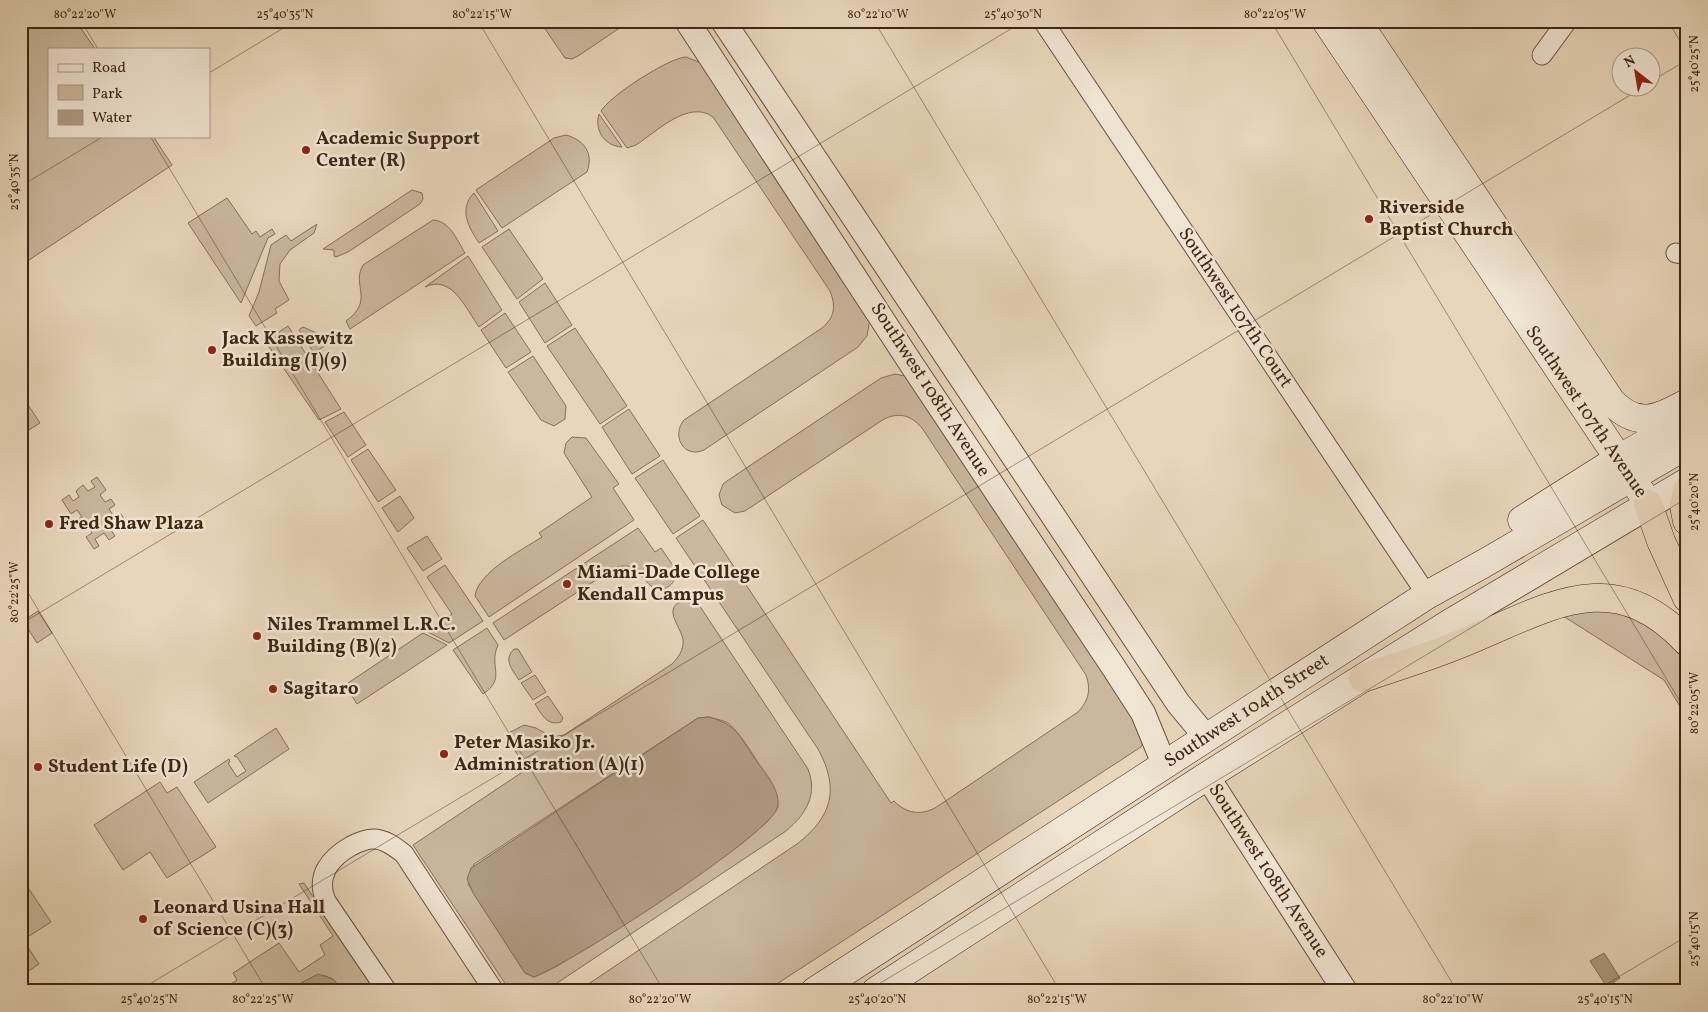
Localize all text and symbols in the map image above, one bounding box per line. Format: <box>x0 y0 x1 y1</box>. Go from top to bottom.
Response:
text: 80°22'20"W <box>54 7 116 23</box>
text: 25°40'35"N <box>257 7 314 23</box>
text: 80°22'15"W <box>452 7 512 23</box>
text: 80°22'10"W <box>848 7 908 23</box>
text: 25°40'30"N <box>984 7 1042 23</box>
text: 80°22'05"W <box>1244 7 1306 23</box>
text: 25°40'25"N <box>1687 35 1703 93</box>
legend <box>48 48 210 138</box>
north arrow <box>1610 48 1660 98</box>
text: N <box>1621 51 1639 73</box>
text: Road <box>92 58 126 79</box>
text: Park <box>92 84 123 105</box>
text: Water <box>92 108 132 129</box>
place label: Academic Support Center (R) <box>316 126 480 174</box>
marker: Academic Support Center (R) <box>300 144 312 156</box>
text: 25°40'35"N <box>7 153 23 210</box>
place label: Riverside Baptist Church <box>1379 195 1513 243</box>
marker: Riverside Baptist Church <box>1363 213 1375 225</box>
street label: Southwest 107th Court <box>1172 223 1299 394</box>
street label: Southwest 108th Avenue <box>864 298 996 482</box>
street label: Southwest 107th Avenue <box>1519 321 1653 503</box>
place label: Jack Kassewitz Building (I)(9) <box>221 326 353 374</box>
marker: Jack Kassewitz Building (I)(9) <box>206 344 218 356</box>
text: 25°40'20"N <box>1687 473 1703 531</box>
place label: Fred Shaw Plaza <box>59 511 204 537</box>
marker: Fred Shaw Plaza <box>43 518 55 530</box>
place label: Miami-Dade College Kendall Campus <box>577 560 760 608</box>
text: 80°22'25"W <box>7 561 23 623</box>
marker: Miami-Dade College Kendall Campus <box>561 578 573 590</box>
place label: Niles Trammel L.R.C. Building (B)(2) <box>267 612 456 660</box>
marker: Niles Trammel L.R.C. Building (B)(2) <box>251 630 263 642</box>
street label: Southwest 104th Street <box>1159 648 1335 774</box>
text: 80°22'05"W <box>1687 672 1703 734</box>
place label: Sagitaro <box>283 676 359 702</box>
marker: Sagitaro <box>267 683 279 695</box>
place label: Peter Masiko Jr. Administration (A)(1) <box>454 730 644 778</box>
marker: Peter Masiko Jr. Administration (A)(1) <box>438 748 450 760</box>
place label: Student Life (D) <box>48 754 188 780</box>
marker: Student Life (D) <box>32 761 44 773</box>
street label: Southwest 108th Avenue <box>1202 779 1334 963</box>
place label: Leonard Usina Hall of Science (C)(3) <box>153 895 325 943</box>
text: 25°40'15"N <box>1687 911 1703 967</box>
marker: Leonard Usina Hall of Science (C)(3) <box>137 913 149 925</box>
text: 25°40'25"N <box>120 992 178 1008</box>
text: 80°22'25"W <box>232 992 294 1008</box>
text: 80°22'20"W <box>629 992 691 1008</box>
text: 25°40'20"N <box>848 992 906 1008</box>
text: 80°22'15"W <box>1027 992 1087 1008</box>
text: 80°22'10"W <box>1423 992 1483 1008</box>
text: 25°40'15"N <box>1577 992 1633 1008</box>

